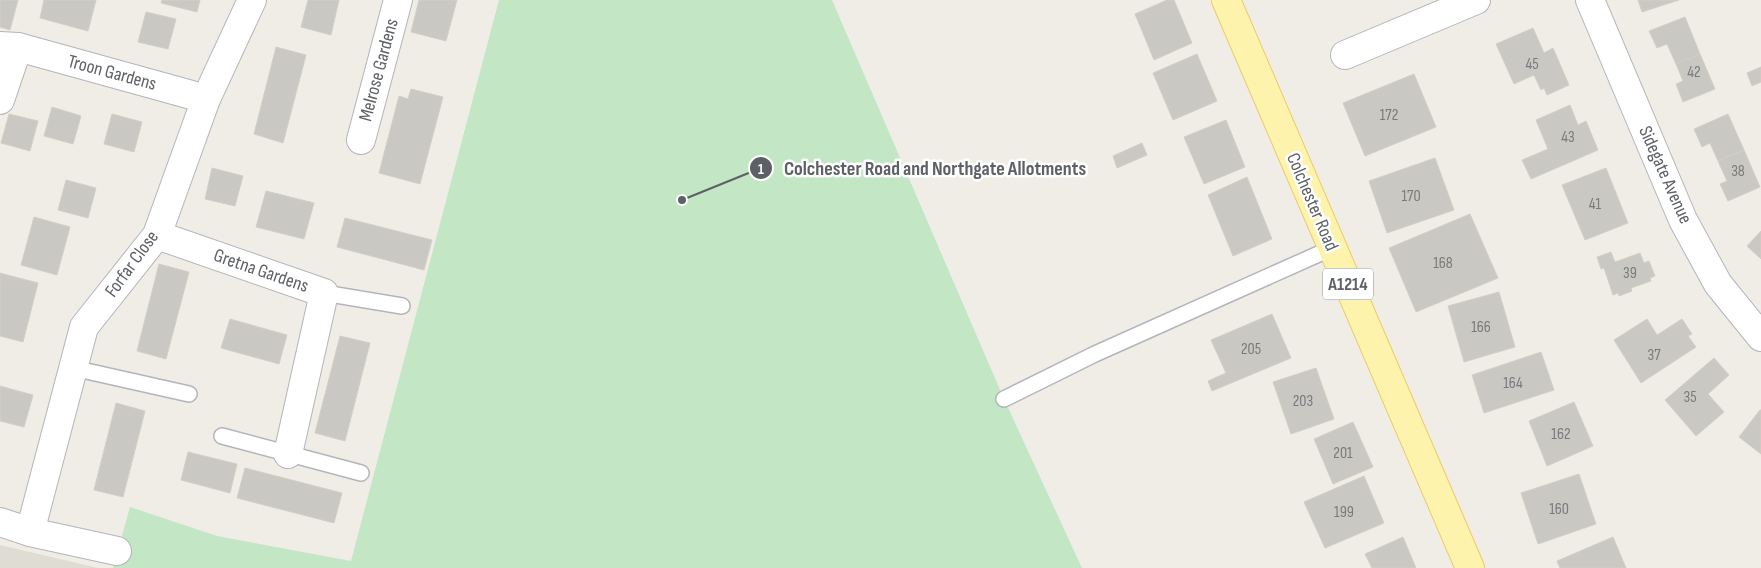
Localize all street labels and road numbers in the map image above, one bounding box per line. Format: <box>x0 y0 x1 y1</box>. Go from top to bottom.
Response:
street label: Melrose Gardens <box>354 16 404 124</box>
street label: Troon Gardens <box>65 50 159 96</box>
street label: Sidegate Avenue <box>1633 123 1697 227</box>
street label: Colchester Road <box>1281 150 1343 254</box>
street label: Forfar Close <box>100 226 164 302</box>
street label: Gretna Gardens <box>211 244 312 298</box>
road number: A1214 <box>1323 268 1373 300</box>

